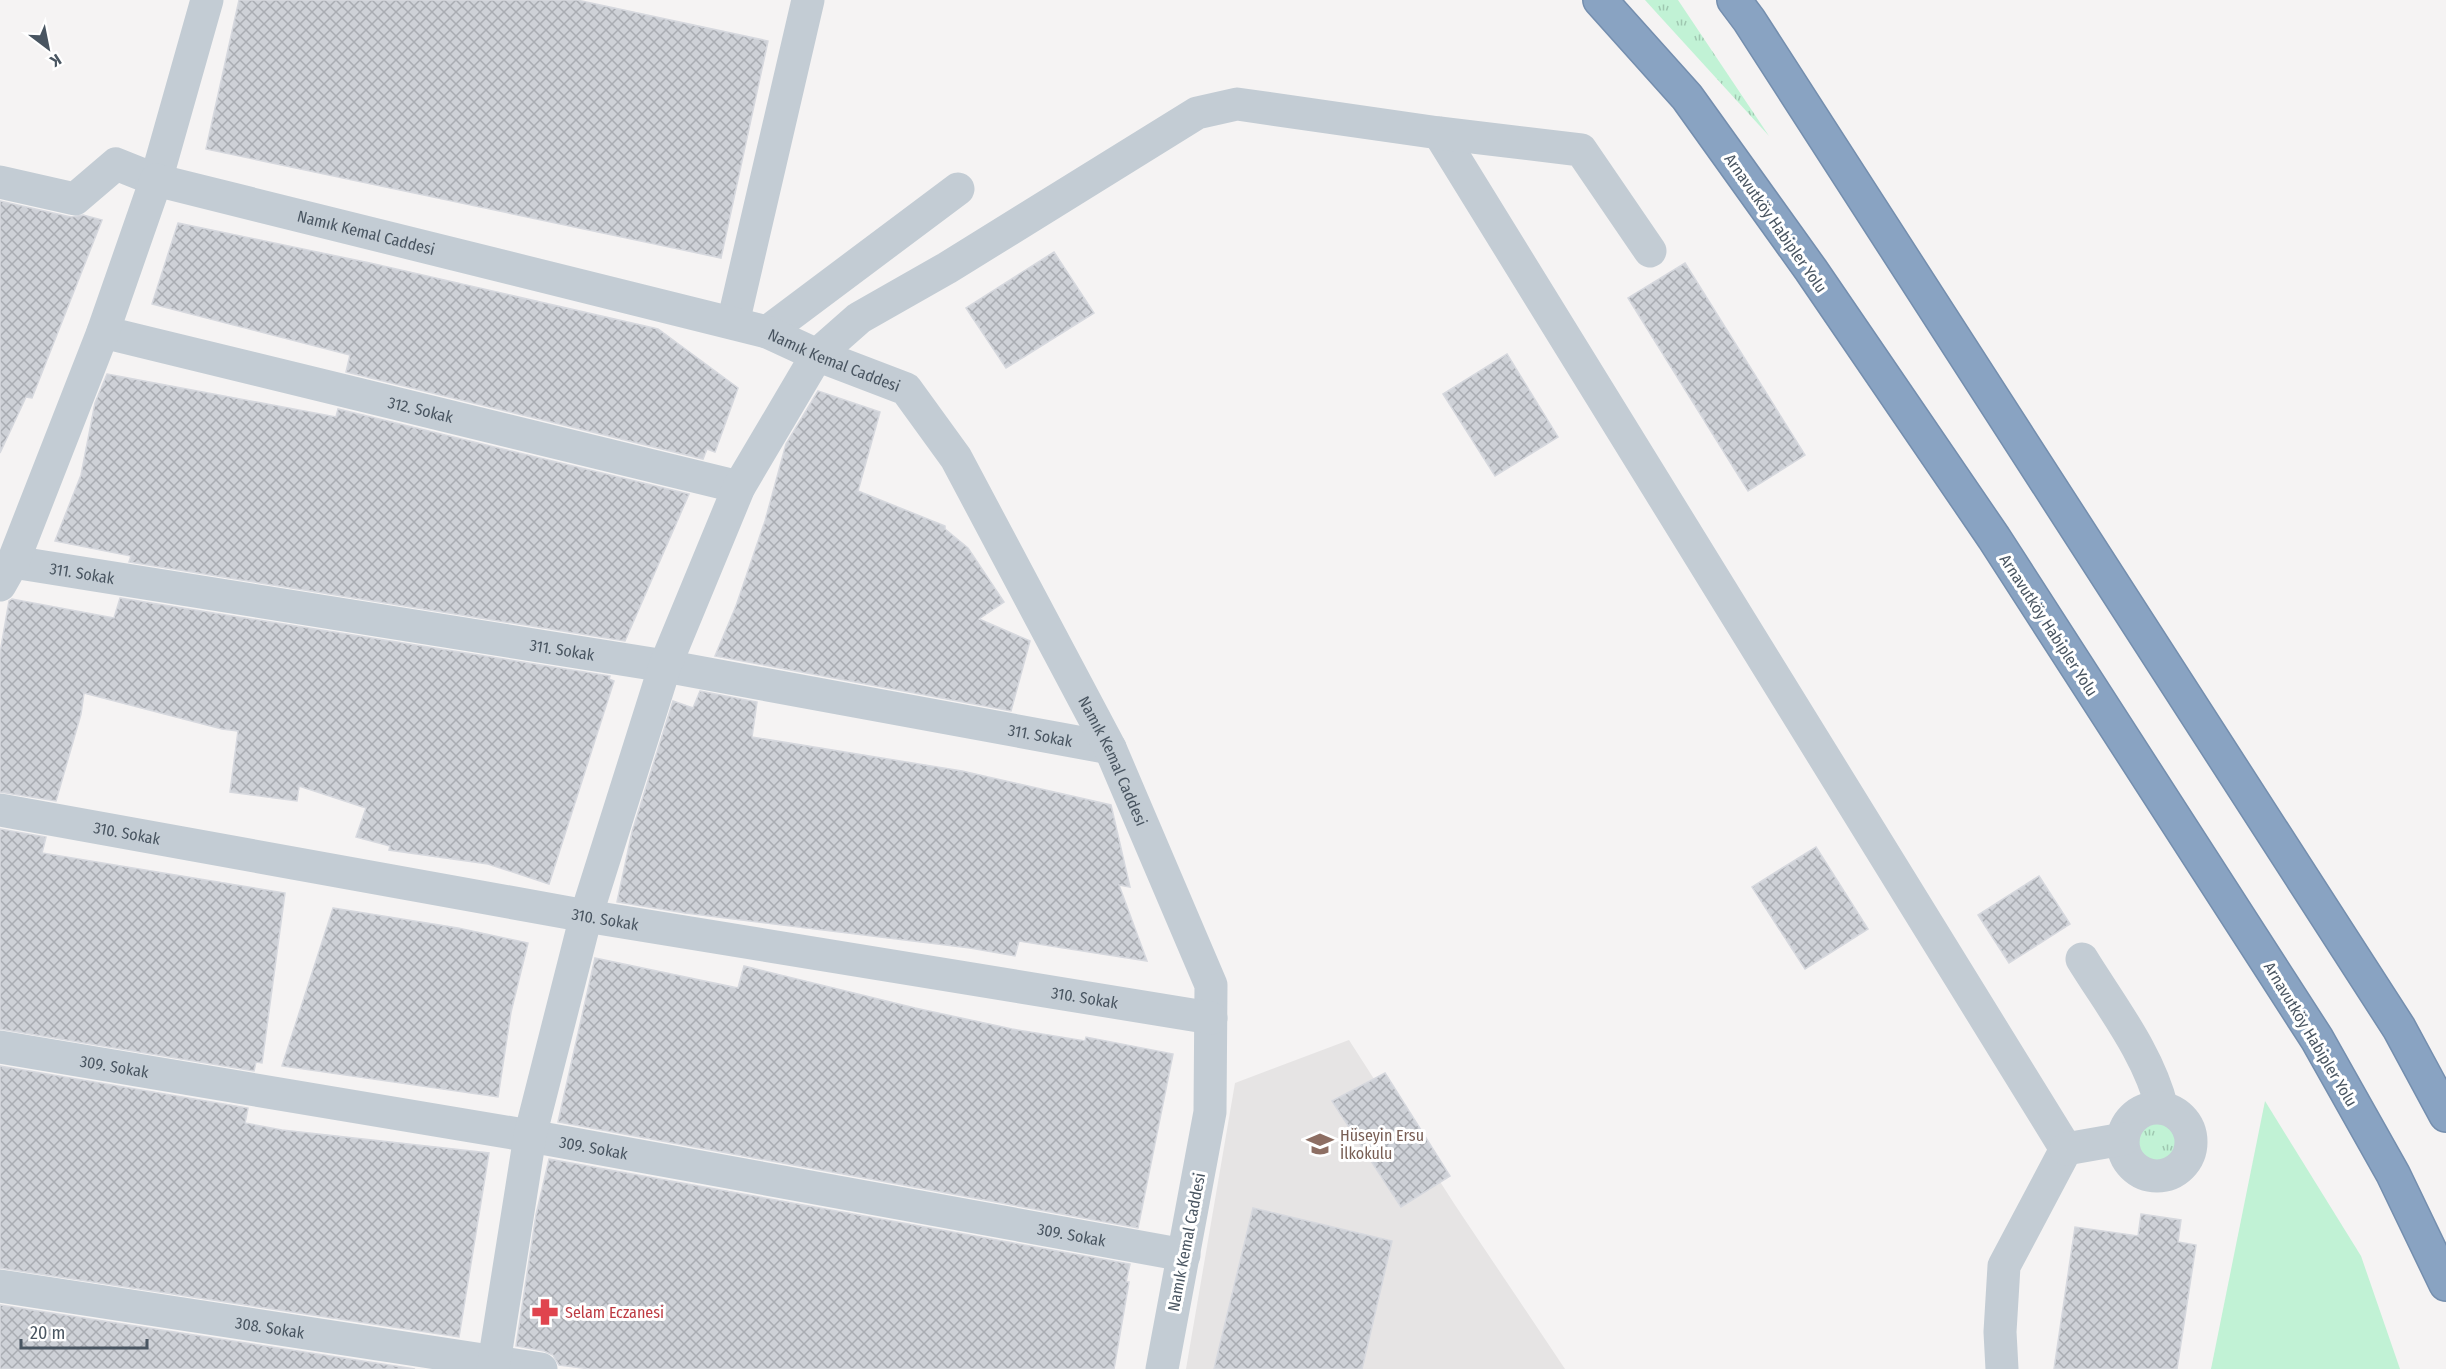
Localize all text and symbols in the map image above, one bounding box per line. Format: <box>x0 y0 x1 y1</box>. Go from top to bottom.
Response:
north arrow <box>18 18 78 78</box>
text: K <box>46 50 65 71</box>
street label: Arnavutköy Habipler Yolu <box>1720 150 1831 296</box>
street label: Namık Kemal Caddesi <box>295 207 437 259</box>
street label: Namık Kemal Caddesi <box>765 325 903 396</box>
street label: 312. Sokak <box>386 393 456 427</box>
street label: Arnavutköy Habipler Yolu <box>1996 551 2102 700</box>
street label: 311. Sokak <box>48 559 116 588</box>
street label: 311. Sokak <box>528 636 596 665</box>
street label: Namık Kemal Caddesi <box>1074 693 1151 829</box>
street label: 311. Sokak <box>1007 720 1075 751</box>
street label: 310. Sokak <box>92 818 162 849</box>
street label: 310. Sokak <box>570 905 641 935</box>
street label: Arnavutköy Habipler Yolu <box>2260 959 2361 1110</box>
street label: 310. Sokak <box>1050 983 1120 1013</box>
street label: 309. Sokak <box>79 1052 151 1082</box>
place label: Hüseyin Ersu İlkokulu <box>1340 1126 1424 1163</box>
school or university icon: Hüseyin Ersu İlkokulu <box>1305 1129 1335 1159</box>
street label: 309. Sokak <box>558 1133 630 1164</box>
street label: Namık Kemal Caddesi <box>1164 1171 1209 1313</box>
street label: 309. Sokak <box>1036 1220 1108 1251</box>
pharmacy icon: Selam Eczanesi <box>530 1297 560 1327</box>
place label: Selam Eczanesi <box>565 1303 664 1322</box>
scale bar <box>21 1312 147 1350</box>
street label: 308. Sokak <box>234 1313 306 1343</box>
text: 20 m <box>30 1322 65 1344</box>

